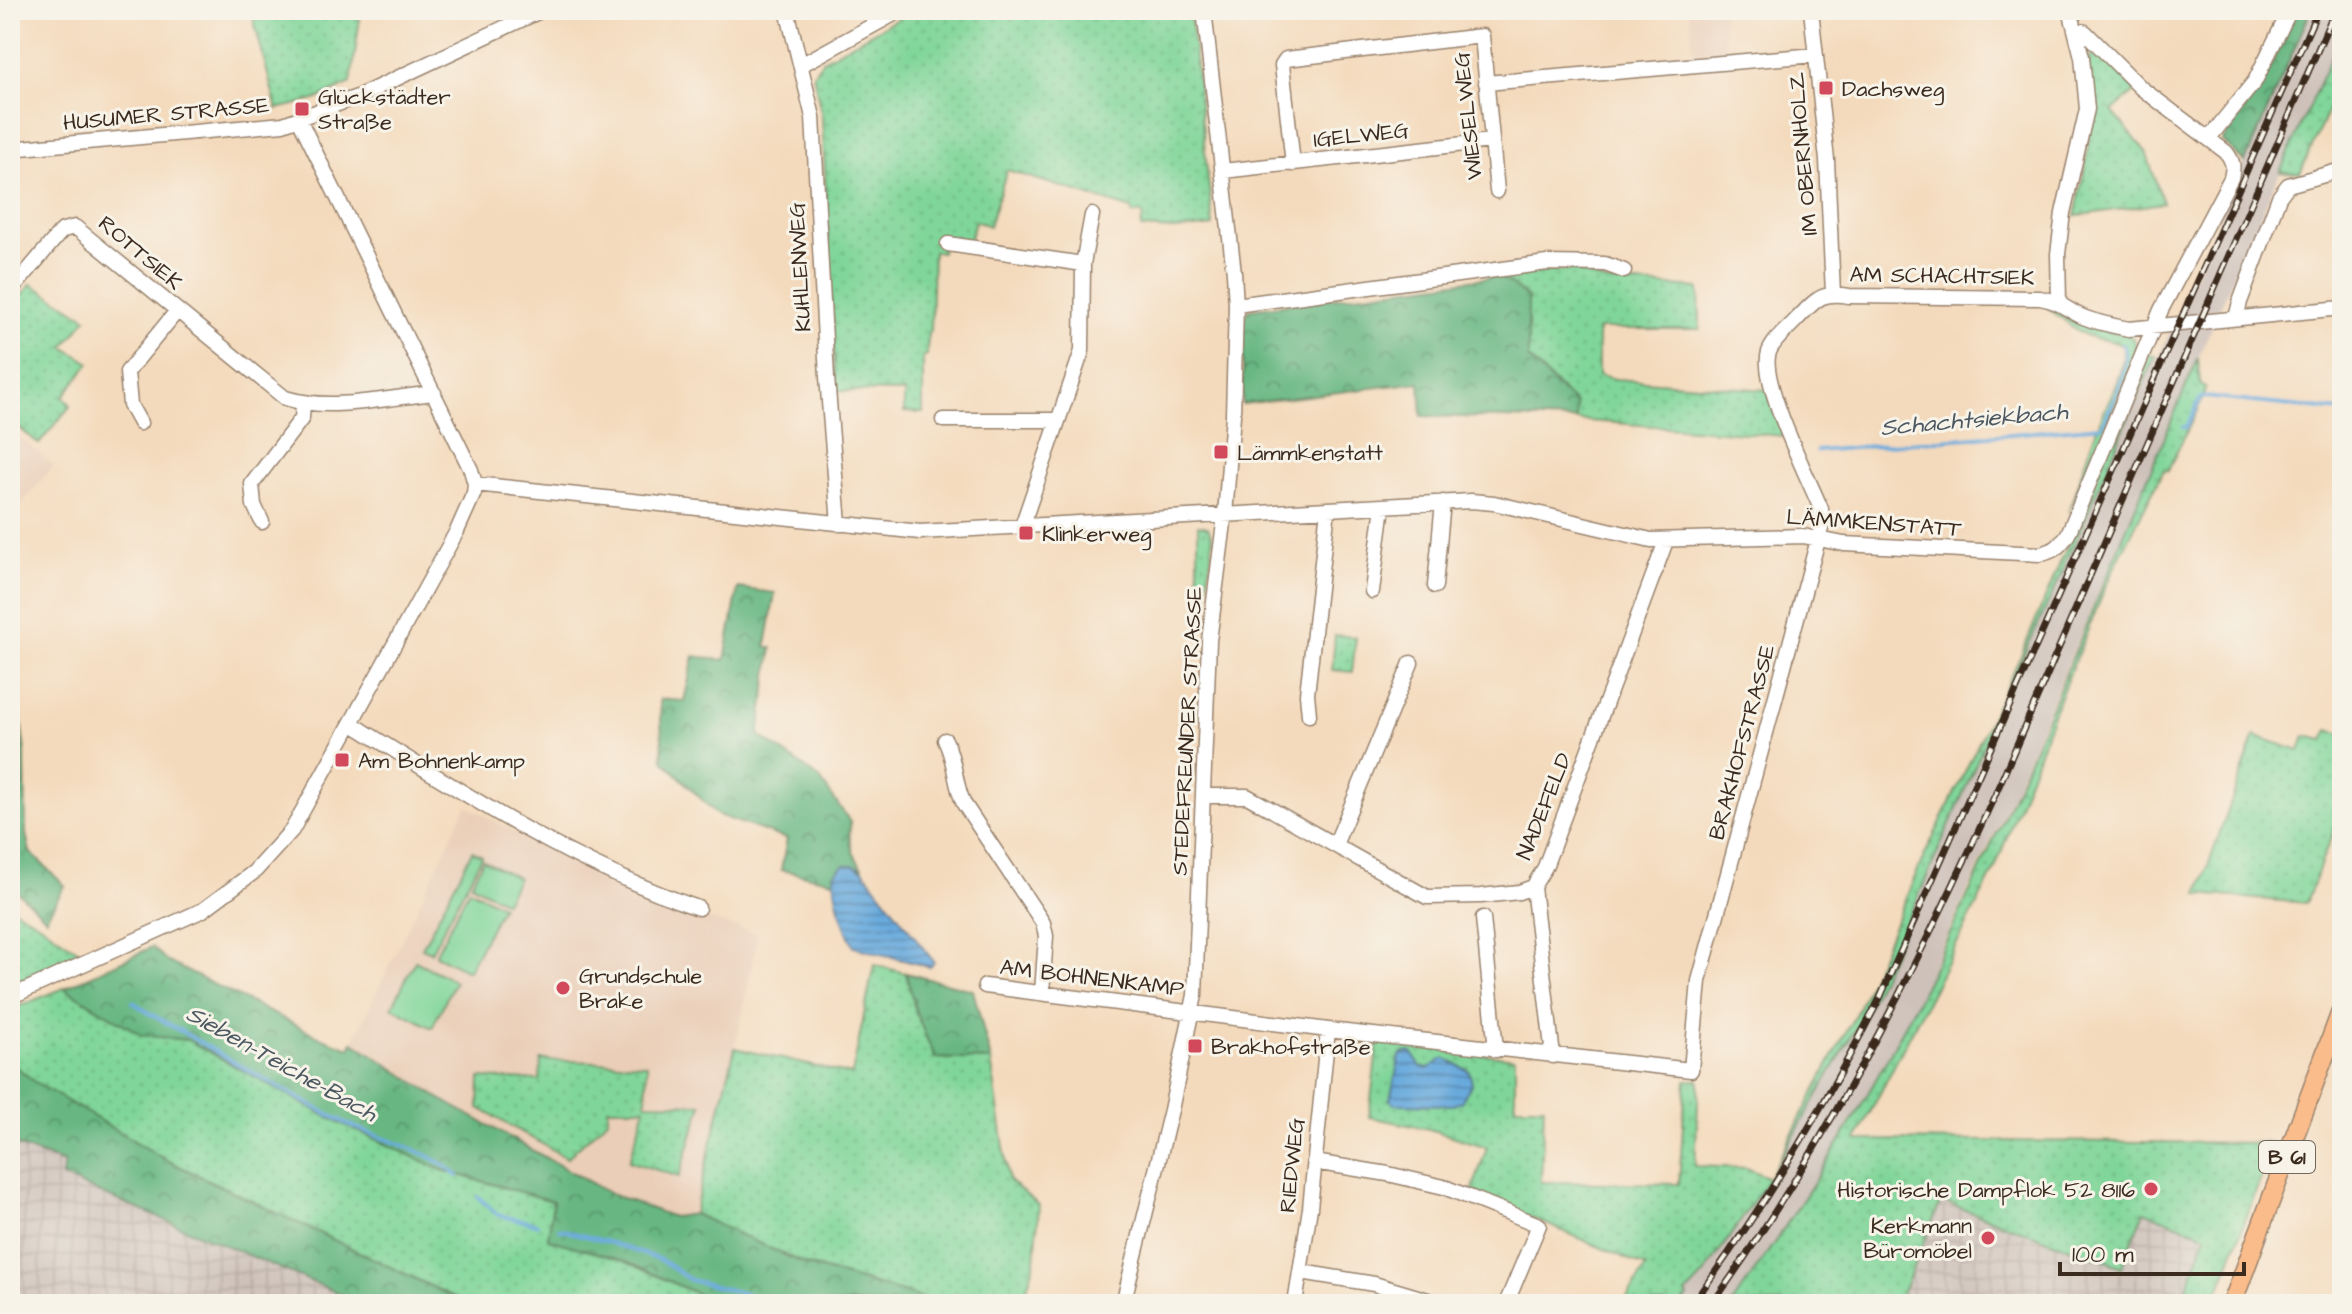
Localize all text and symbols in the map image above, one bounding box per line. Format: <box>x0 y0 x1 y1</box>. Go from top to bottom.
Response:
street label: WIESELWEG <box>1446 50 1491 181</box>
street label: IM OBERNHOLZ <box>1781 71 1826 237</box>
place label: Dachsweg <box>1842 74 1944 106</box>
marker: Dachsweg <box>1817 79 1835 97</box>
place label: Glückstädter Straße <box>318 82 451 138</box>
street label: HUSUMER STRASSE <box>62 90 270 139</box>
marker: Glückstädter Straße <box>293 100 311 118</box>
street label: IGELWEG <box>1312 115 1410 156</box>
street label: KUHLENWEG <box>782 201 819 333</box>
street label: ROTTSIEK <box>91 209 189 298</box>
street label: AM SCHACHTSIEK <box>1849 259 2035 294</box>
water label: Schachtsiekbach <box>1879 395 2070 445</box>
place label: Lämmkenstatt <box>1237 438 1383 469</box>
marker: Lämmkenstatt <box>1212 443 1230 461</box>
street label: LÄMMKENSTATT <box>1785 502 1963 545</box>
place label: Klinkerweg <box>1042 519 1152 551</box>
marker: Klinkerweg <box>1017 524 1035 542</box>
street label: STEDEFREUNDER STRASSE <box>1164 586 1211 876</box>
street label: BRAKHOFSTRASSE <box>1701 641 1783 843</box>
place label: Am Bohnenkamp <box>358 746 525 777</box>
street label: NADEFELD <box>1509 748 1580 865</box>
marker: Am Bohnenkamp <box>333 751 351 769</box>
street label: AM BOHNENKAMP <box>998 952 1186 1005</box>
place label: Grundschule Brake <box>579 961 702 1017</box>
marker: Grundschule Brake <box>554 979 572 997</box>
water label: Sieben-Teiche-Bach <box>180 997 384 1131</box>
place label: Brakhofstraße <box>1211 1032 1371 1063</box>
marker: Brakhofstraße <box>1186 1037 1204 1055</box>
street label: RIEDWEG <box>1272 1116 1313 1214</box>
road number: B 61 <box>2259 1141 2315 1173</box>
place label: Historische Dampflok 52 8116 <box>1837 1175 2135 1206</box>
marker: Historische Dampflok 52 8116 <box>2142 1180 2160 1198</box>
place label: Kerkmann Büromöbel <box>1863 1211 1972 1267</box>
scale bar <box>2060 1226 2244 1276</box>
marker: Kerkmann Büromöbel <box>1979 1229 1997 1247</box>
text: 100 m <box>2072 1238 2134 1272</box>

